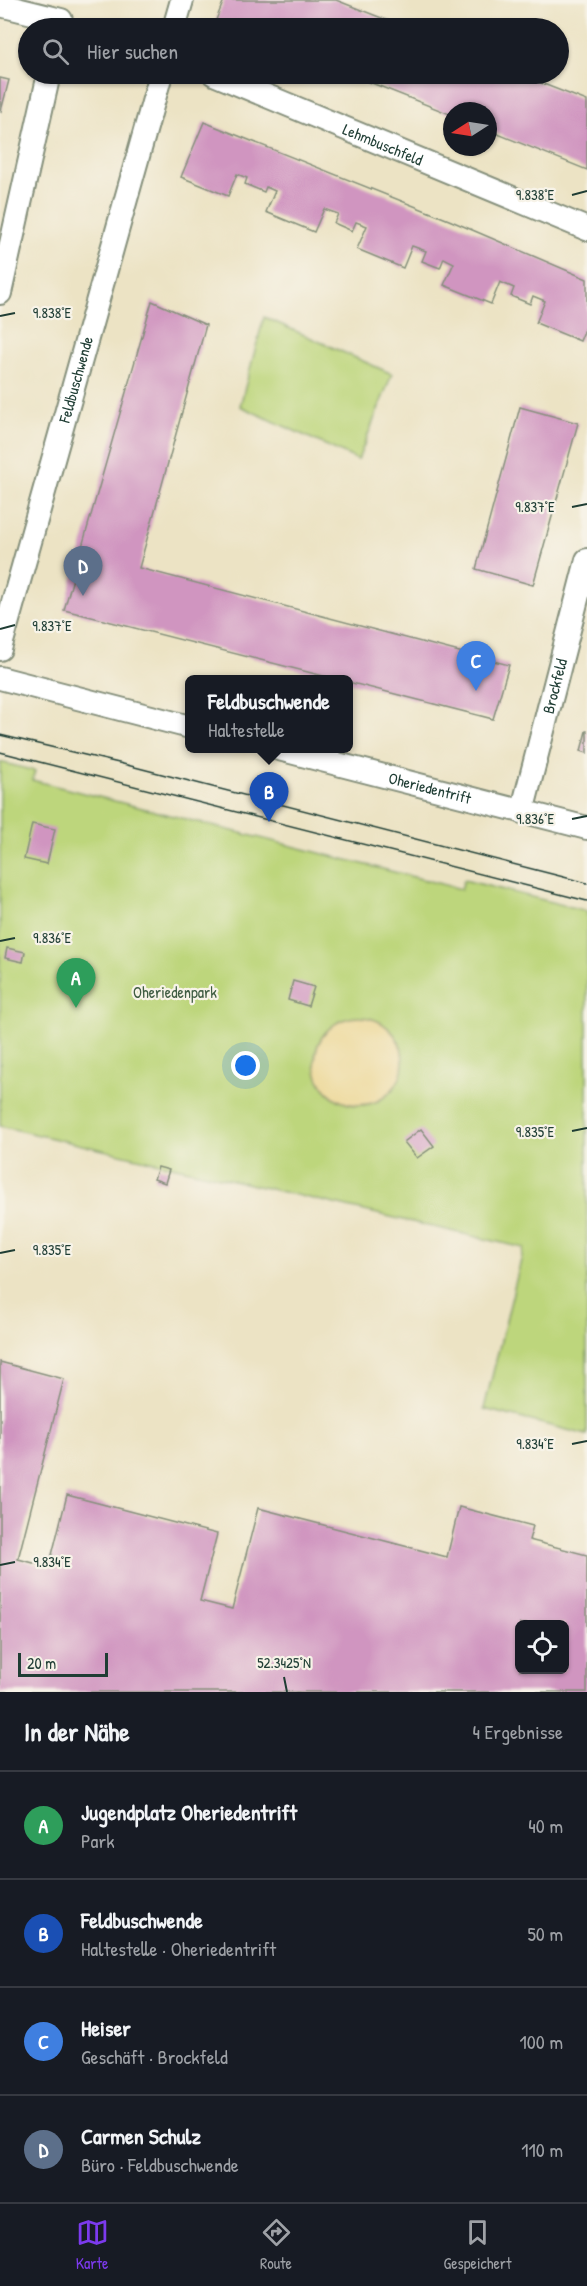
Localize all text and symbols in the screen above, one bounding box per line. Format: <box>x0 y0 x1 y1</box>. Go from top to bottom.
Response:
search box <box>18 18 569 84</box>
icon: search <box>39 35 72 68</box>
text: Hier suchen <box>87 36 178 66</box>
north arrow <box>443 102 497 156</box>
street label: Lehmbuschfeld <box>340 118 426 171</box>
text: 9.838°E <box>516 184 555 205</box>
text: 9.838°E <box>33 302 72 323</box>
street label: Feldbuschwende <box>53 333 98 426</box>
text: 9.837°E <box>515 496 555 517</box>
pin: D <box>64 546 103 596</box>
text: 9.837°E <box>32 615 72 636</box>
pin: C <box>456 642 496 691</box>
street label: Brockfeld <box>537 656 572 716</box>
popup <box>185 675 353 753</box>
text: Feldbuschwende <box>208 686 330 716</box>
text: Haltestelle <box>208 716 285 743</box>
street label: Oheriedentrift <box>386 767 474 809</box>
pin: B <box>250 772 288 822</box>
text: 9.836°E <box>516 808 554 829</box>
text: 9.836°E <box>33 927 71 948</box>
pin: A <box>56 958 96 1008</box>
park label: Oheriedenpark <box>133 981 217 1003</box>
your location <box>231 1051 260 1080</box>
text: 9.835°E <box>516 1121 555 1142</box>
text: 9.835°E <box>33 1239 72 1260</box>
text: 9.834°E <box>516 1433 554 1454</box>
text: 9.834°E <box>33 1551 71 1572</box>
map controls <box>515 1620 569 1674</box>
button: locate <box>515 1620 569 1674</box>
scale bar <box>18 1650 108 1678</box>
text: 20 m <box>27 1652 56 1674</box>
text: 52.3425°N <box>257 1652 311 1673</box>
text: In der Nähe <box>24 1714 130 1749</box>
text: 4 Ergebnisse <box>472 1718 563 1745</box>
text: Jugendplatz Oheriedentrift <box>81 1797 297 1827</box>
text: A <box>39 1812 48 1839</box>
text: 40 m <box>528 1812 563 1839</box>
text: Park <box>81 1827 114 1854</box>
text: Feldbuschwende <box>81 1905 203 1935</box>
text: B <box>38 1920 49 1947</box>
text: 50 m <box>527 1920 563 1947</box>
text: Haltestelle · Oheriedentrift <box>81 1935 276 1962</box>
text: Heiser <box>81 2013 131 2043</box>
text: C <box>38 2028 49 2055</box>
text: 100 m <box>520 2028 563 2055</box>
text: Geschäft · Brockfeld <box>81 2043 228 2070</box>
text: Carmen Schulz <box>81 2121 201 2151</box>
text: D <box>39 2136 48 2163</box>
text: 110 m <box>521 2136 563 2163</box>
text: Büro · Feldbuschwende <box>81 2151 239 2178</box>
tab: Karte <box>76 2216 109 2274</box>
tab: Route <box>260 2216 293 2274</box>
tab: Gespeichert <box>444 2216 511 2274</box>

